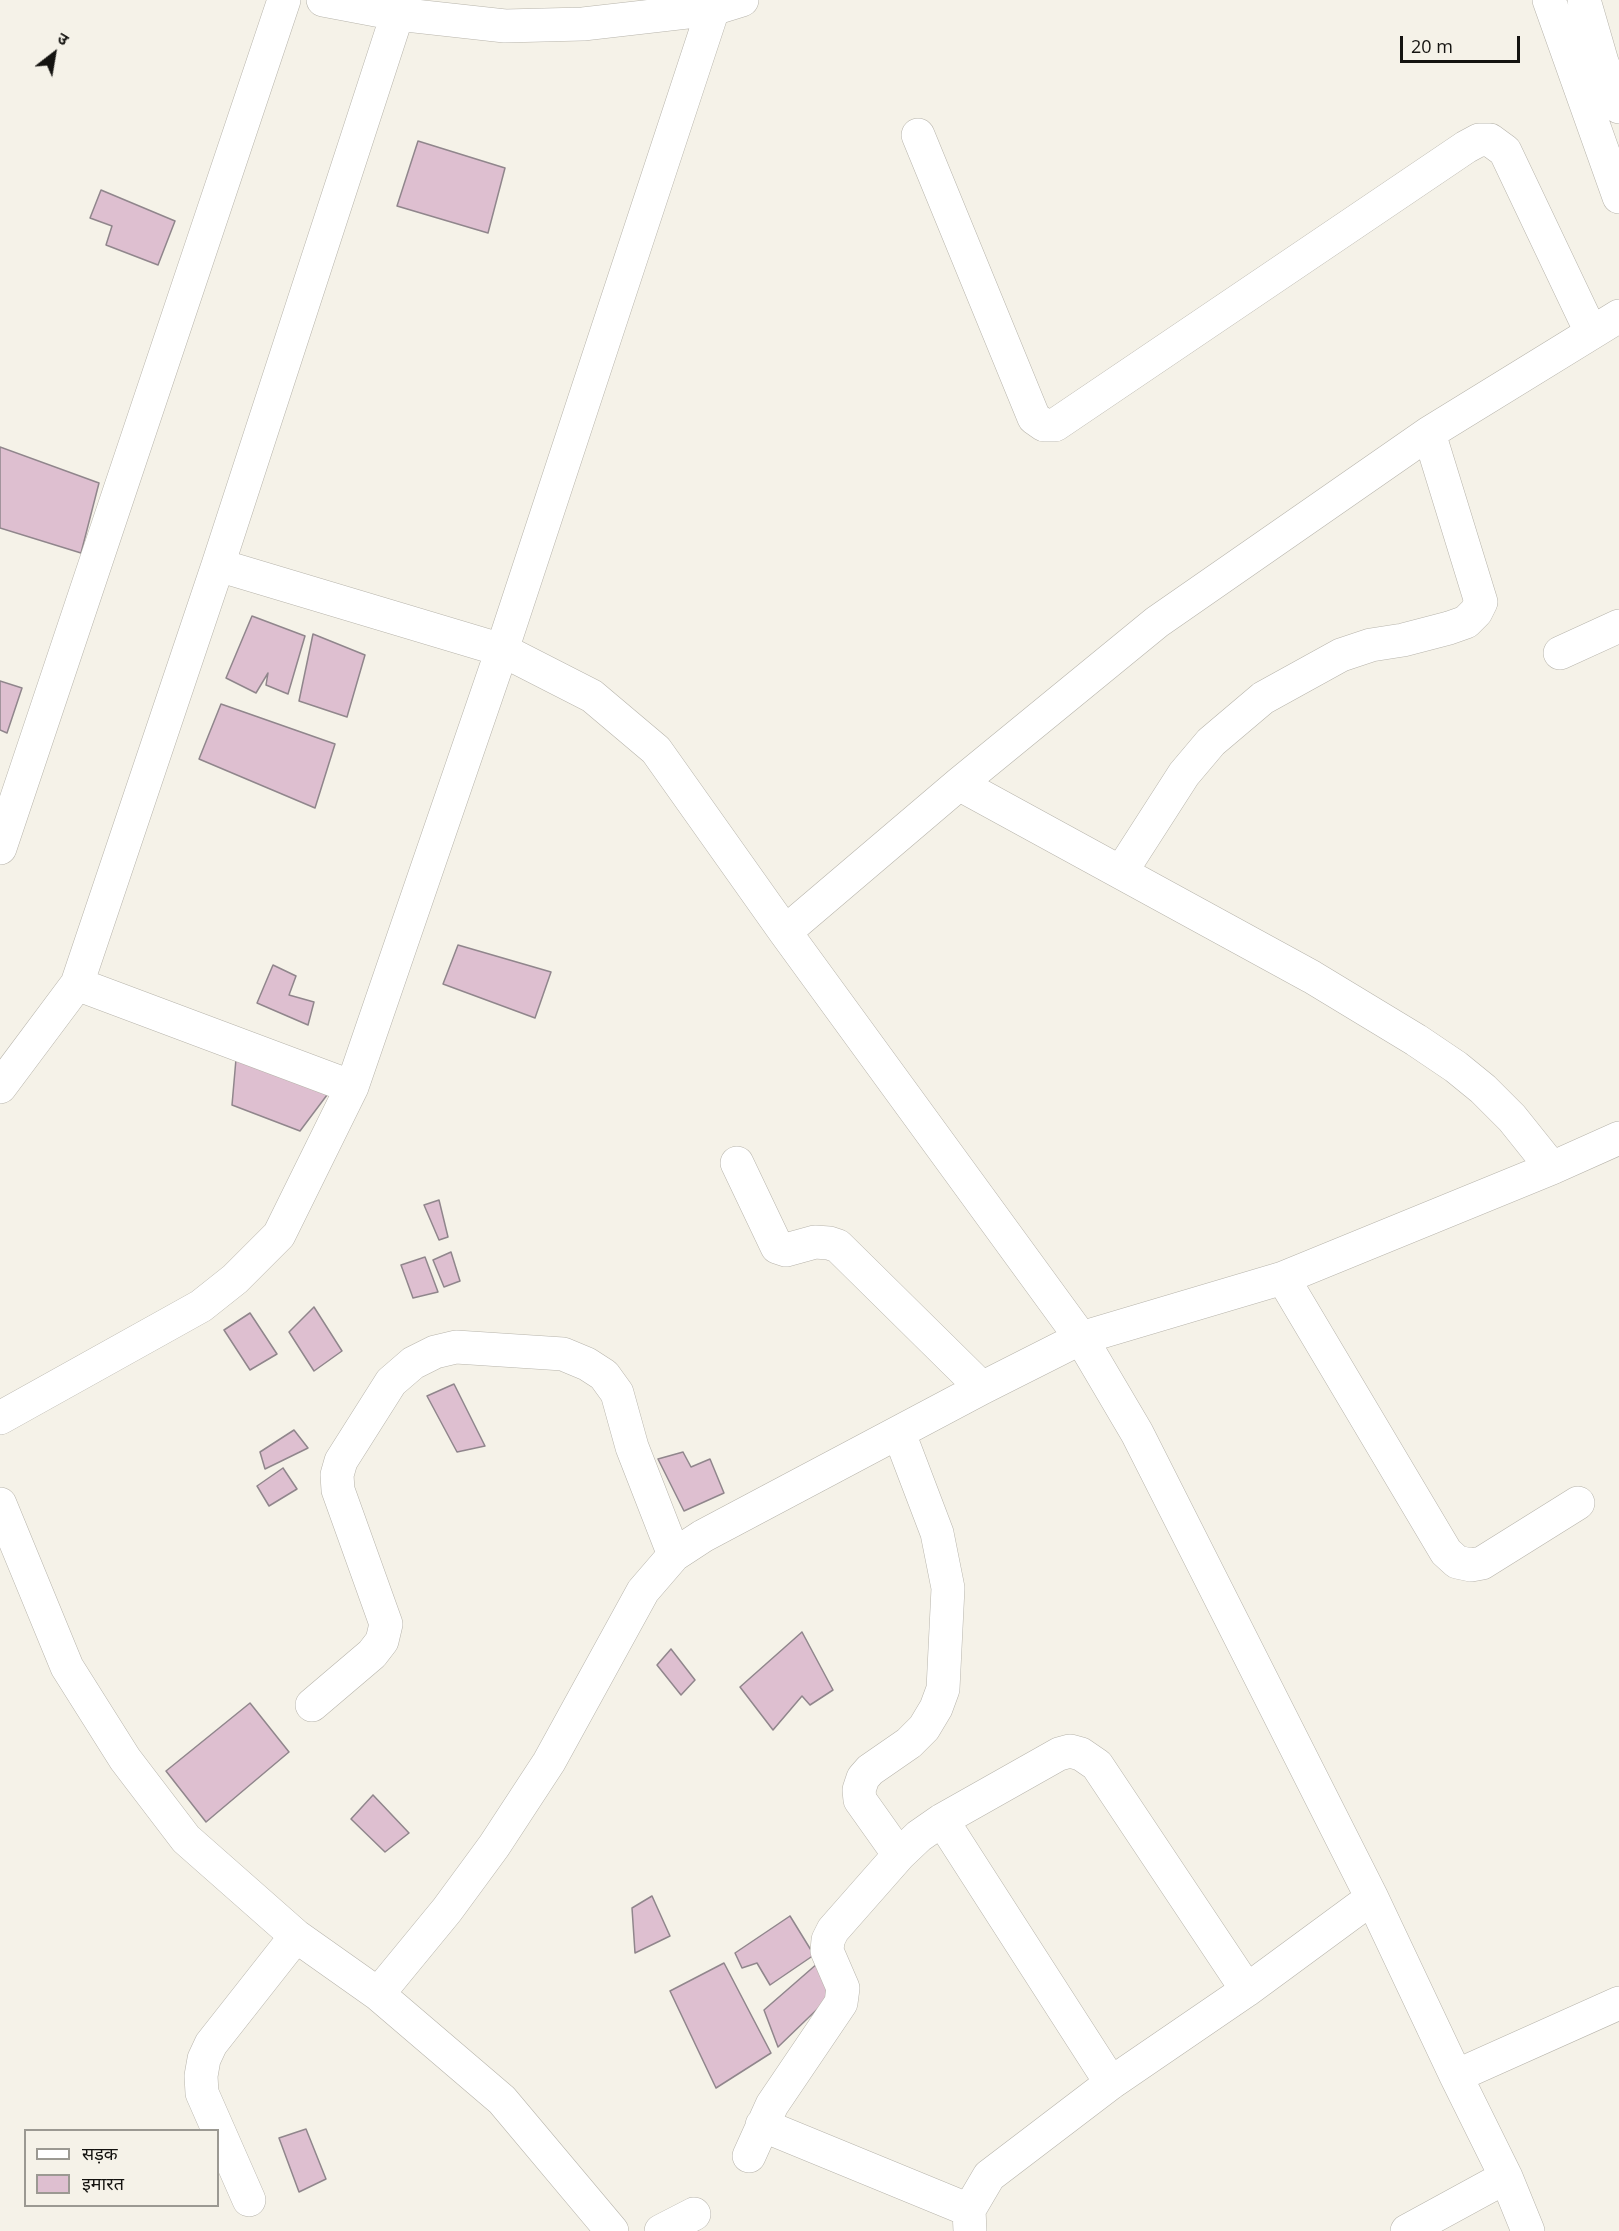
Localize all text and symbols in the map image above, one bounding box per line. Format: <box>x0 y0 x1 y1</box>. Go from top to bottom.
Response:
north arrow <box>24 24 84 84</box>
scale bar <box>1403 24 1523 62</box>
text: उ <box>54 27 73 50</box>
text: 20 m <box>1411 34 1453 58</box>
legend <box>24 2129 219 2207</box>
text: सड़क <box>82 2141 118 2165</box>
text: इमारत <box>82 2171 124 2195</box>

